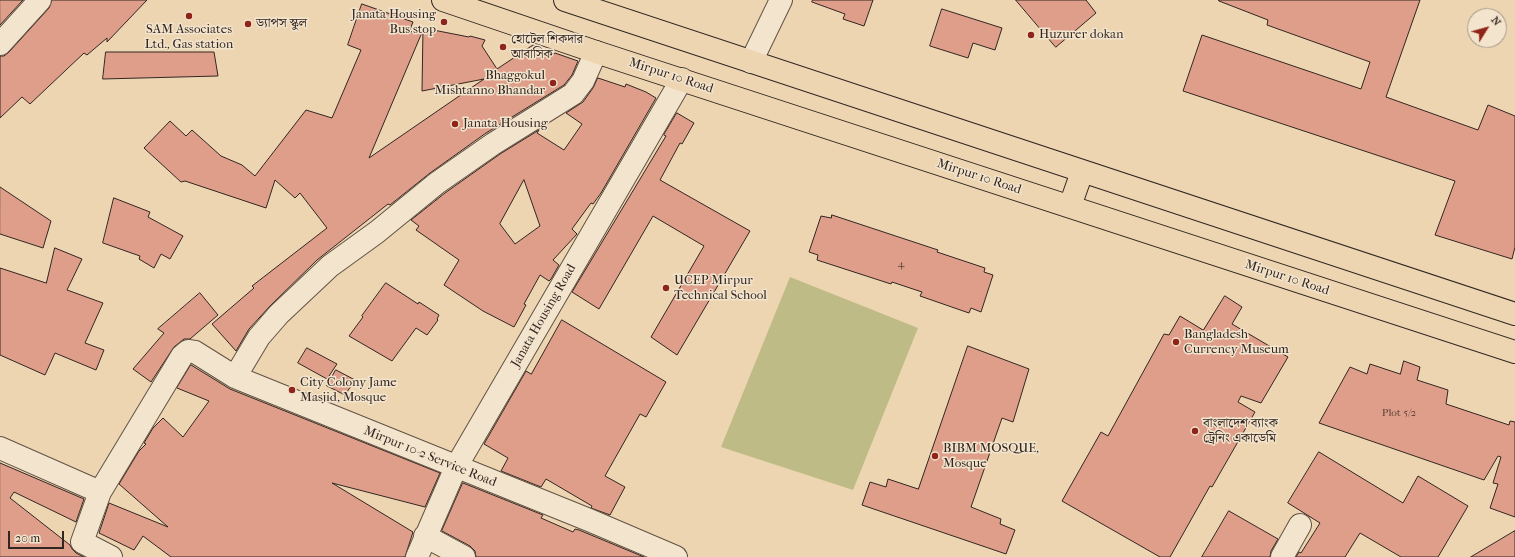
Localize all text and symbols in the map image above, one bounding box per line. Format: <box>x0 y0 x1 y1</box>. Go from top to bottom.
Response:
place label: Janata Housing Bus stop <box>351 7 436 38</box>
north arrow <box>1467 8 1507 48</box>
marker: SAM Associates Ltd., Gas station <box>184 11 194 21</box>
text: N <box>1488 14 1504 28</box>
place label: ড্যাপস স্কুল <box>256 16 307 32</box>
marker: Janata Housing Bus stop <box>439 17 449 27</box>
marker: ড্যাপস স্কুল <box>243 19 253 29</box>
place label: SAM Associates Ltd., Gas station <box>145 22 233 53</box>
place label: Huzurer dokan <box>1039 27 1124 43</box>
marker: Huzurer dokan <box>1026 30 1036 40</box>
place label: হোটেল শিকদার আবাসিক <box>511 32 583 63</box>
marker: হোটেল শিকদার আবাসিক <box>498 42 508 52</box>
street label: Mirpur 10 Road <box>627 55 715 97</box>
place label: Bhaggokul Mishtanno Bhandar <box>434 68 545 99</box>
marker: Bhaggokul Mishtanno Bhandar <box>548 78 558 88</box>
place label: Janata Housing <box>463 116 548 132</box>
marker: Janata Housing <box>450 119 460 129</box>
street label: Mirpur 10 Road <box>935 156 1023 198</box>
house number: 4 <box>898 257 904 271</box>
street label: Mirpur 10 Road <box>1243 257 1331 299</box>
street label: Janata Housing Road <box>508 262 580 370</box>
place label: UCEP Mirpur Technical School <box>674 273 767 304</box>
marker: UCEP Mirpur Technical School <box>661 283 671 293</box>
place label: Bangladesh Currency Museum <box>1184 327 1289 358</box>
marker: Bangladesh Currency Museum <box>1171 337 1181 347</box>
place label: City Colony Jame Masjid, Mosque <box>300 375 397 406</box>
marker: City Colony Jame Masjid, Mosque <box>287 385 297 395</box>
house number: Plot 5/2 <box>1382 406 1416 420</box>
place label: বাংলাদেশ ব্যাংক ট্রেনিং একাডেমি <box>1203 416 1278 447</box>
street label: Mirpur 10-2 Service Road <box>361 423 499 491</box>
marker: বাংলাদেশ ব্যাংক ট্রেনিং একাডেমি <box>1190 426 1200 436</box>
place label: BIBM MOSQUE, Mosque <box>943 441 1039 472</box>
marker: BIBM MOSQUE, Mosque <box>930 451 940 461</box>
scale bar <box>10 523 66 549</box>
text: 20 m <box>15 531 40 545</box>

